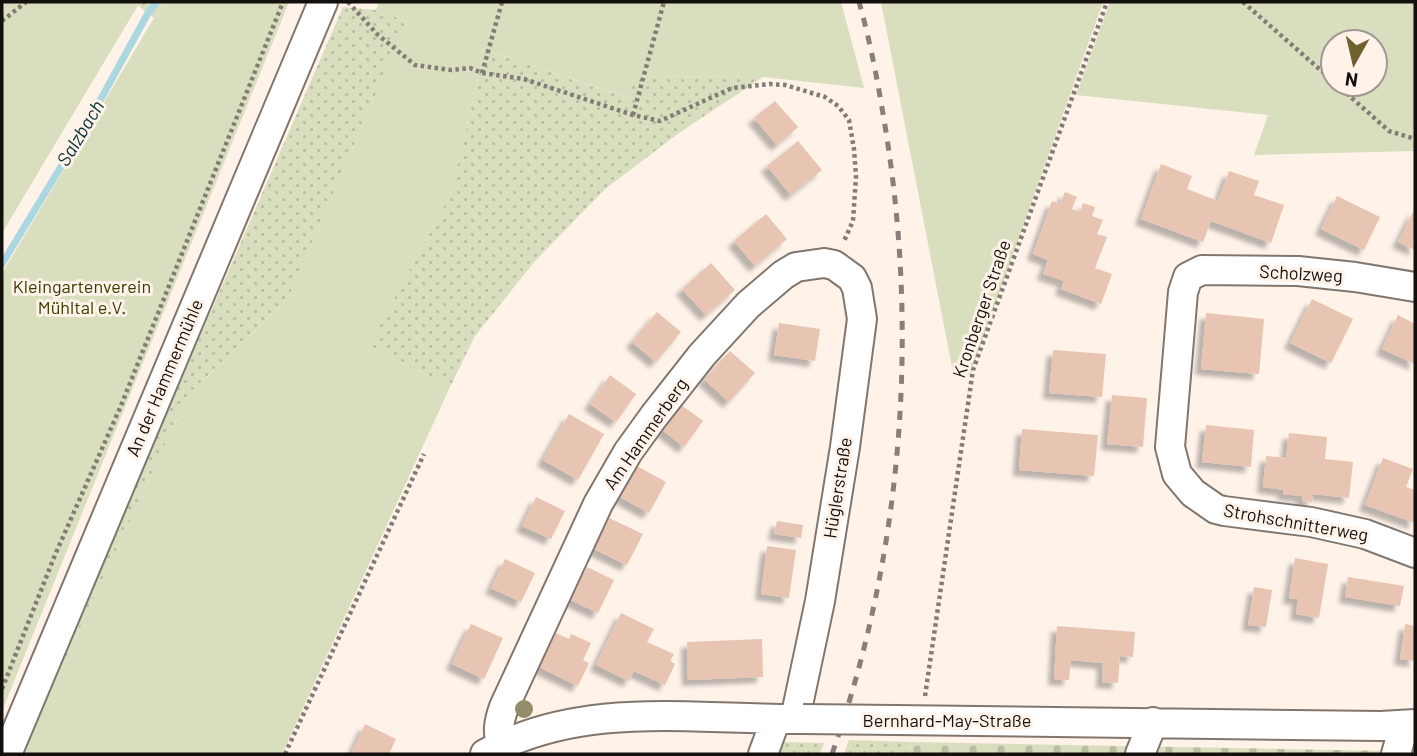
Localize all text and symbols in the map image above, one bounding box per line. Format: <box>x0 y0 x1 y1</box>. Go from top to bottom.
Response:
north arrow <box>1319 28 1389 98</box>
text: N <box>1344 68 1359 93</box>
water label: Salzbach <box>51 96 108 170</box>
street label: Kronberger Straße <box>947 237 1015 381</box>
street label: Scholzweg <box>1259 260 1343 286</box>
park label: Kleingartenverein Mühltal e.V. <box>13 275 151 318</box>
street label: An der Hammermühle <box>121 296 207 460</box>
street label: Am Hammerberg <box>598 373 692 494</box>
street label: Hüglerstraße <box>818 436 856 540</box>
street label: Strohschnitterweg <box>1222 498 1370 546</box>
street label: Bernhard-May-Straße <box>863 709 1031 731</box>

